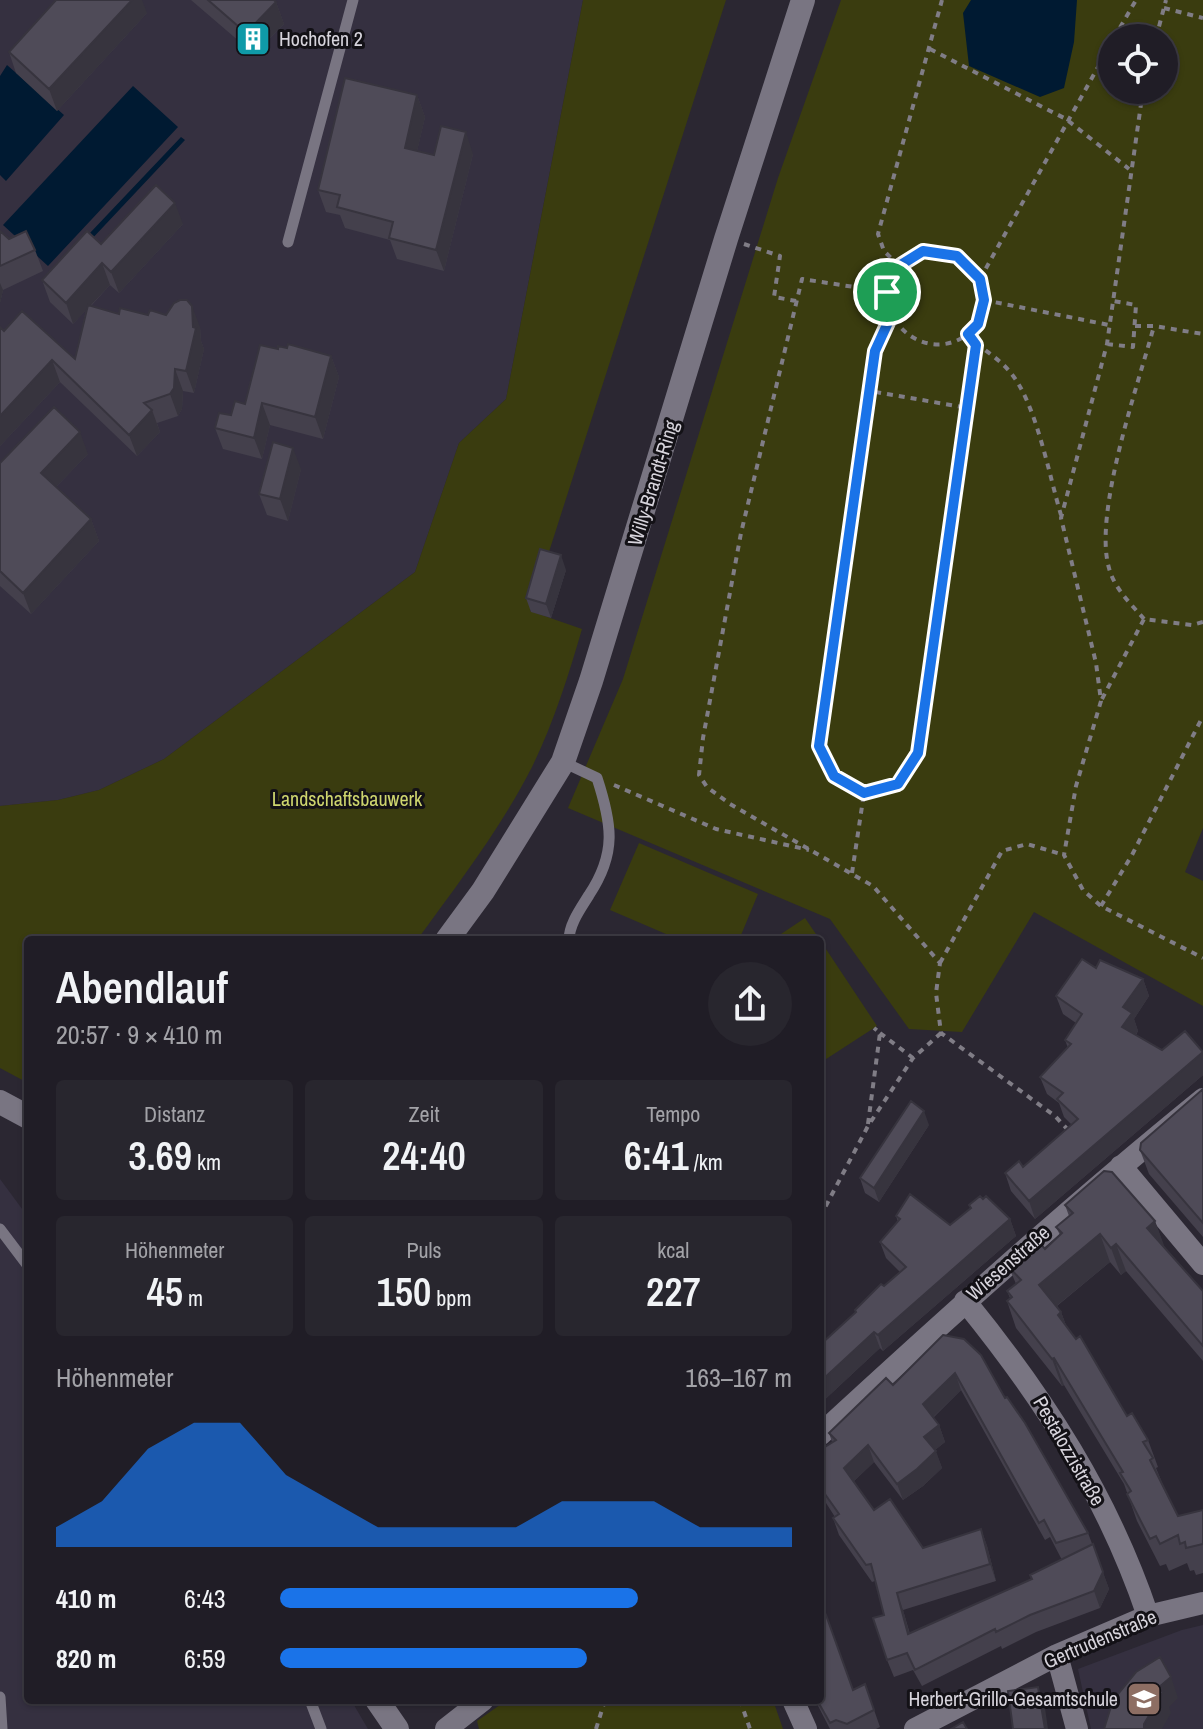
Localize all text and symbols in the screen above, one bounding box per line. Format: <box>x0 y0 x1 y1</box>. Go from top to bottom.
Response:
building icon: Hochofen 2 <box>234 20 272 58</box>
map controls <box>1098 24 1178 104</box>
button: locate <box>1098 24 1178 104</box>
place label: Hochofen 2 <box>279 25 363 52</box>
pin <box>853 258 921 326</box>
icon: arrive <box>865 270 909 314</box>
street label: Willy-Brandt-Ring <box>621 417 684 549</box>
park label: Landschaftsbauwerk <box>272 785 423 812</box>
text: Abendlauf <box>56 957 228 1017</box>
button: share <box>708 962 792 1046</box>
text: 20:57 · 9 × 410 m <box>56 1017 223 1052</box>
text: Distanz <box>144 1099 205 1129</box>
text: Zeit <box>408 1099 440 1129</box>
text: Tempo <box>646 1099 700 1129</box>
text: 3.69 <box>128 1129 192 1182</box>
text: 24:40 <box>382 1129 466 1182</box>
text: 6:41 <box>624 1129 689 1182</box>
text: km <box>192 1147 221 1177</box>
text: /km <box>689 1147 723 1177</box>
street label: Wiesenstraße <box>960 1219 1055 1306</box>
text: Höhenmeter <box>125 1235 224 1265</box>
text: Puls <box>406 1235 442 1265</box>
text: kcal <box>657 1235 689 1265</box>
text: 45 <box>146 1265 183 1318</box>
text: 150 <box>377 1265 431 1318</box>
text: 227 <box>646 1265 701 1318</box>
text: m <box>183 1283 203 1313</box>
text: bpm <box>431 1283 471 1313</box>
text: Höhenmeter <box>56 1360 173 1395</box>
text: 163–167 m <box>685 1360 792 1395</box>
street label: Pestalozzistraße <box>1027 1391 1112 1510</box>
text: 410 m <box>56 1581 116 1616</box>
text: 6:43 <box>184 1581 226 1616</box>
street label: Gertrudenstraße <box>1039 1603 1160 1674</box>
text: 820 m <box>56 1641 116 1676</box>
text: 6:59 <box>184 1641 226 1676</box>
school or university icon: Herbert-Grillo-Gesamtschule <box>1125 1680 1163 1718</box>
place label: Herbert-Grillo-Gesamtschule <box>908 1685 1118 1712</box>

